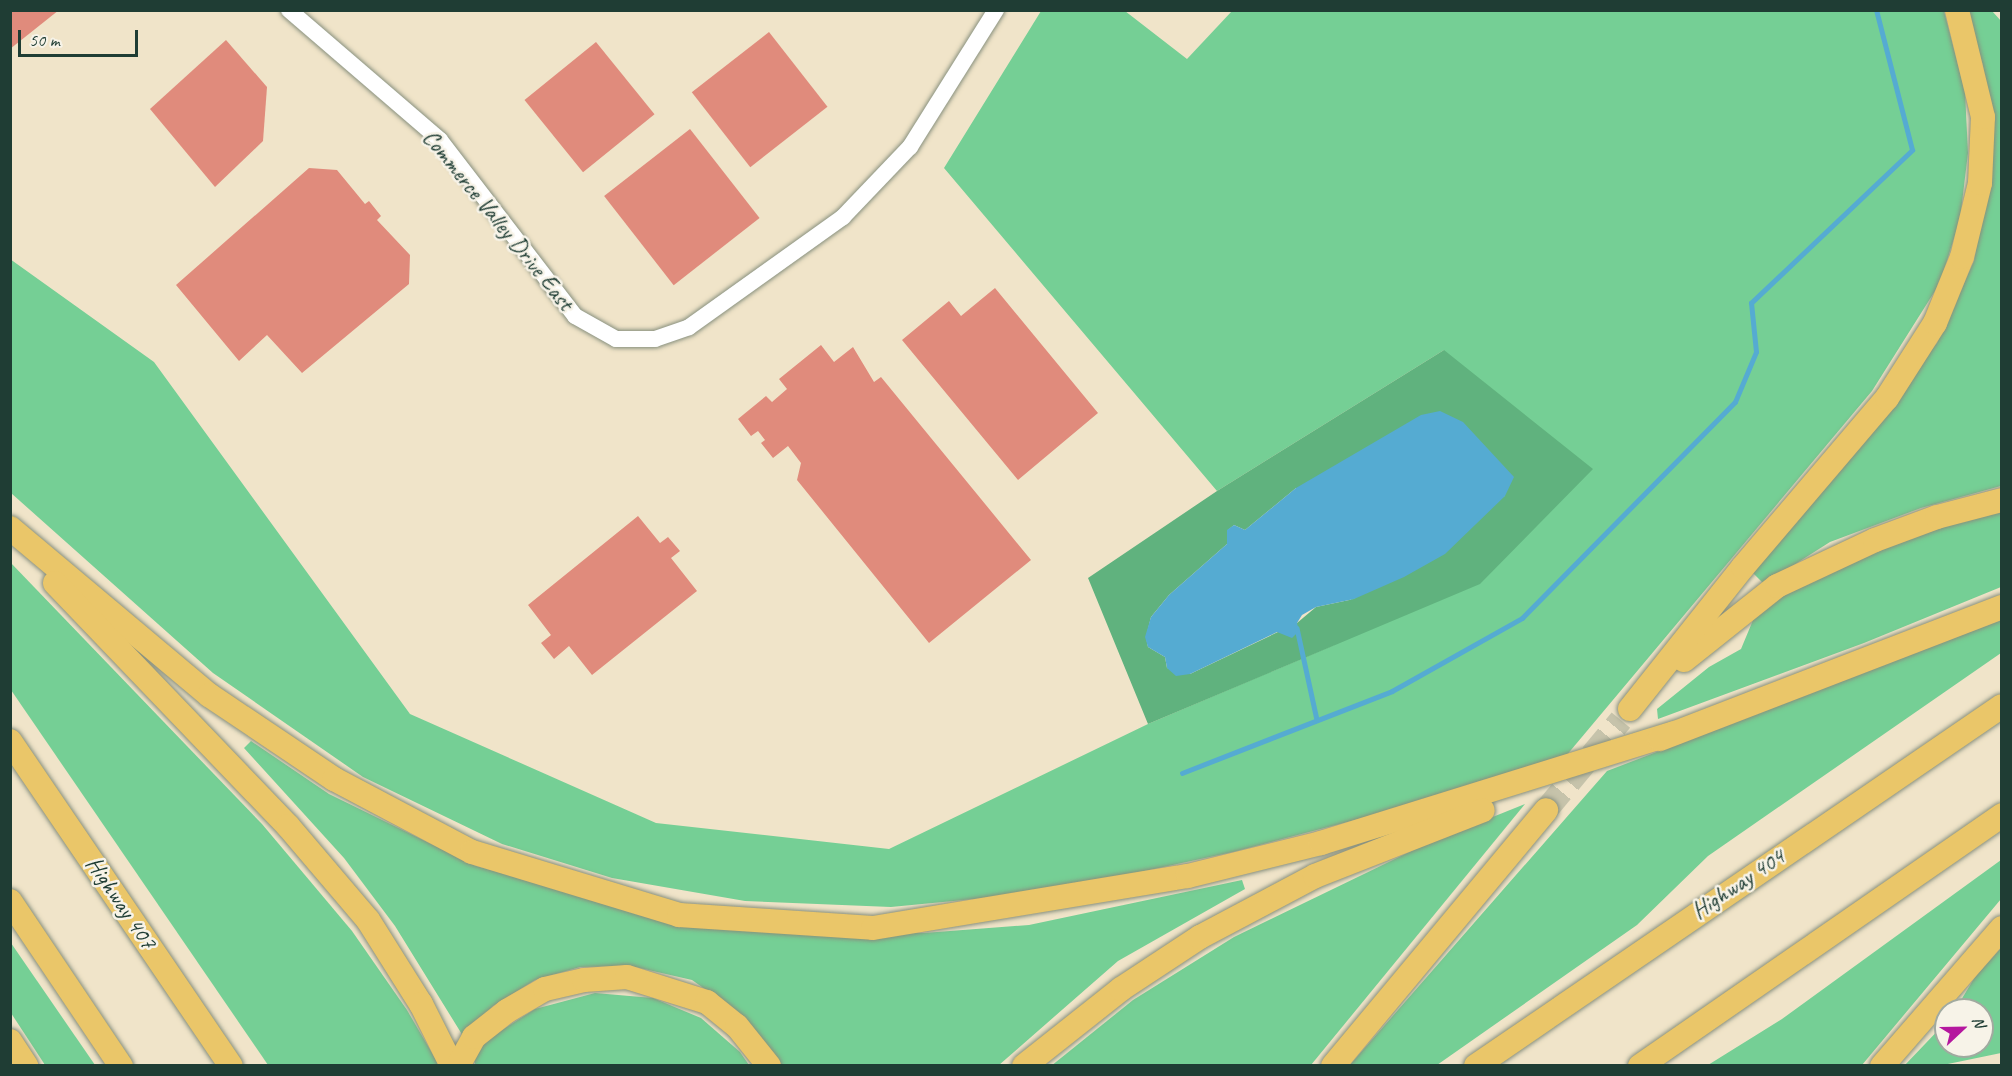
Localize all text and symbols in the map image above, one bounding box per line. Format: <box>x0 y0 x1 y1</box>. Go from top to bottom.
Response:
scale bar <box>21 18 141 56</box>
text: 50 m <box>29 29 60 51</box>
street label: Commerce Valley Drive East <box>416 123 580 317</box>
street label: Highway 404 <box>1686 842 1790 926</box>
street label: Highway 407 <box>79 851 163 955</box>
north arrow <box>1934 998 1994 1058</box>
text: N <box>1968 1014 1990 1030</box>

